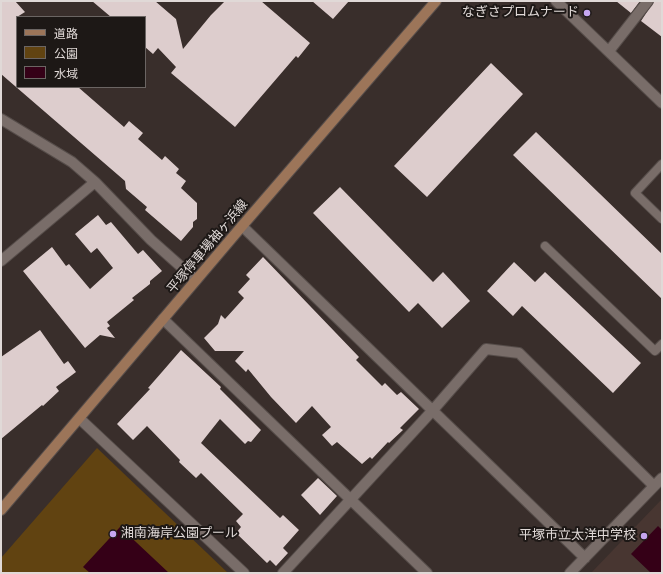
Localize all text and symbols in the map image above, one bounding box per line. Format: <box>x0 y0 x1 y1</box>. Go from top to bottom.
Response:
place label: なぎさプロムナード <box>462 5 579 21</box>
marker: なぎさプロムナード <box>582 8 592 18</box>
legend <box>16 16 146 88</box>
text: 道路 <box>54 27 78 41</box>
text: 公園 <box>54 47 78 61</box>
text: 水域 <box>54 67 78 81</box>
street label: 平塚停車場袖ヶ浜線 <box>164 197 252 297</box>
place label: 湘南海岸公園プール <box>121 526 238 542</box>
place label: 平塚市立太洋中学校 <box>519 528 636 544</box>
marker: 湘南海岸公園プール <box>108 529 118 539</box>
marker: 平塚市立太洋中学校 <box>639 531 649 541</box>

